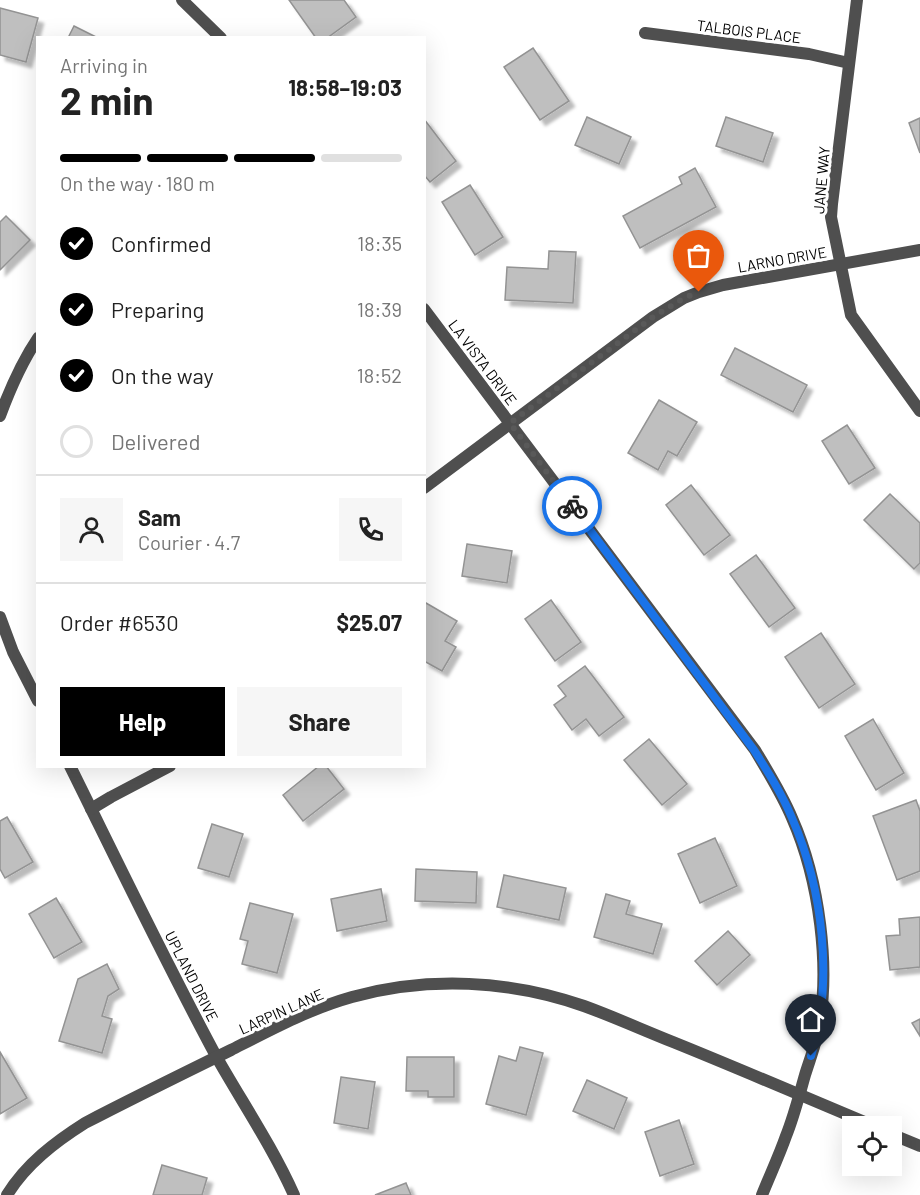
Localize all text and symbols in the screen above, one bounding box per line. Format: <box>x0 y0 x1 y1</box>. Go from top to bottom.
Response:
street label: TALBOIS PLACE <box>696 16 802 46</box>
text: Arriving in <box>60 53 148 77</box>
text: 18:58–19:03 <box>288 74 402 100</box>
text: 2 min <box>60 76 153 123</box>
street label: JANE WAY <box>809 145 833 215</box>
text: On the way · 180 m <box>60 171 215 195</box>
icon: check <box>60 227 93 260</box>
text: Confirmed <box>111 230 211 256</box>
pin <box>673 230 724 292</box>
text: 18:35 <box>357 231 402 255</box>
icon: bag <box>682 239 715 272</box>
street label: LARNO DRIVE <box>736 242 828 276</box>
icon: check <box>60 293 93 326</box>
text: Preparing <box>111 296 204 322</box>
text: 18:39 <box>357 297 402 321</box>
street label: LA VISTA DRIVE <box>445 316 521 408</box>
icon: check <box>60 359 93 392</box>
text: On the way <box>111 362 214 388</box>
text: 18:52 <box>357 363 402 387</box>
text: Delivered <box>111 428 200 454</box>
courier <box>542 476 602 536</box>
icon: bike <box>556 490 589 523</box>
button: person <box>60 498 123 561</box>
button: phone <box>339 498 402 561</box>
text: Sam <box>138 504 181 530</box>
text: Courier · 4.7 <box>138 530 240 554</box>
text: Order #6530 <box>60 609 179 635</box>
text: $25.07 <box>336 609 402 635</box>
button: Help <box>60 687 225 756</box>
button: Share <box>237 687 402 756</box>
street label: UPLAND DRIVE <box>161 928 223 1024</box>
street label: LARPIN LANE <box>236 984 326 1038</box>
pin <box>785 994 836 1056</box>
icon: home <box>794 1003 827 1036</box>
map controls <box>842 1116 902 1176</box>
button: locate <box>842 1116 902 1176</box>

